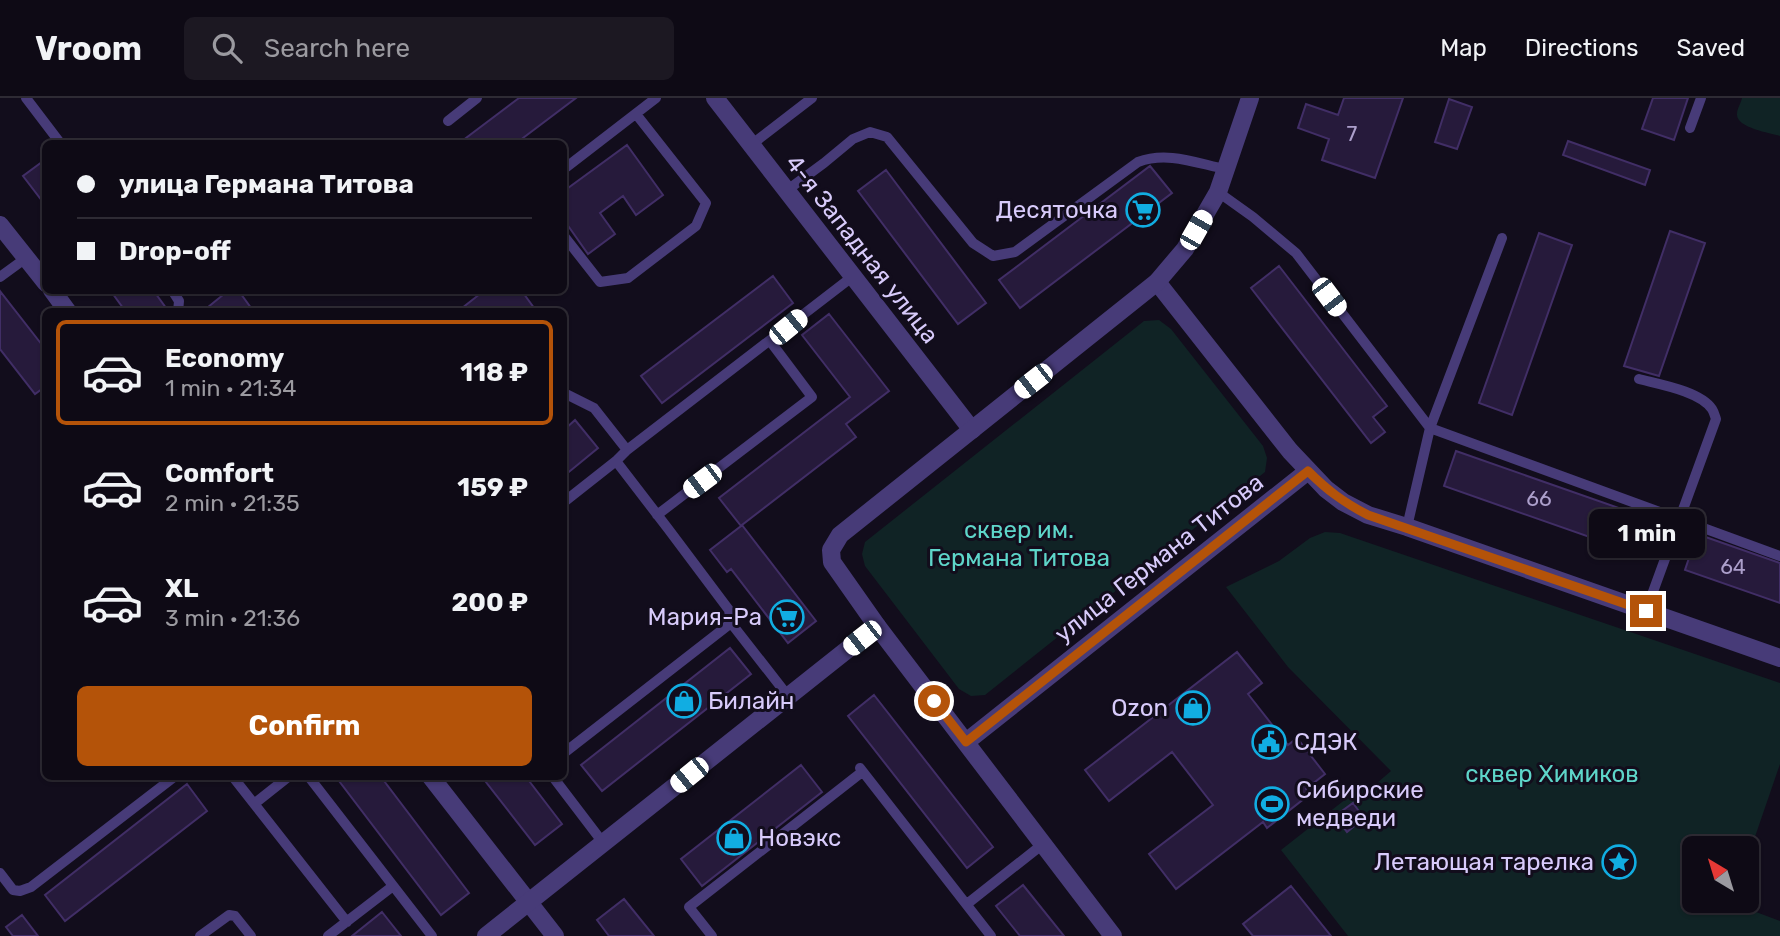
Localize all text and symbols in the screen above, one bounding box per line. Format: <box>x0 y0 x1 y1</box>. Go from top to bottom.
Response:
search box <box>184 17 674 80</box>
text: Vroom <box>35 29 142 68</box>
icon: search <box>208 29 246 67</box>
text: Search here <box>264 33 410 64</box>
text: Map <box>1440 34 1487 62</box>
text: Directions <box>1525 34 1638 62</box>
text: Saved <box>1676 34 1745 62</box>
house number: 7 <box>1347 121 1358 146</box>
street label: 4-я Западная улица <box>780 149 944 349</box>
text: улица Германа Титова <box>119 169 414 200</box>
supermarket icon: Десяточка <box>1124 191 1162 229</box>
place label: Десяточка <box>996 196 1118 224</box>
car <box>1177 207 1216 253</box>
text: Drop-off <box>119 236 231 267</box>
car <box>1308 274 1351 320</box>
car <box>766 306 811 348</box>
icon: car <box>81 341 144 404</box>
text: Economy <box>165 343 284 374</box>
text: 118 ₽ <box>460 357 528 388</box>
car <box>1010 360 1057 402</box>
text: 1 min · 21:34 <box>165 374 297 402</box>
icon: car <box>81 456 144 519</box>
text: Comfort <box>165 458 274 489</box>
car <box>679 460 726 502</box>
street label: улица Германа Титова <box>1049 468 1269 648</box>
text: 159 ₽ <box>457 472 528 503</box>
house number: 66 <box>1526 486 1552 511</box>
text: 2 min · 21:35 <box>165 489 300 517</box>
callout: 1 min <box>1588 510 1704 559</box>
park label: сквер им. Германа Титова <box>928 516 1110 572</box>
text: 1 min <box>1618 519 1676 547</box>
house number: 64 <box>1720 554 1746 579</box>
icon: car <box>81 571 144 634</box>
text: XL <box>165 573 198 604</box>
text: 200 ₽ <box>451 587 528 618</box>
route end <box>1630 595 1662 627</box>
supermarket icon: Мария-Ра <box>768 598 806 636</box>
place label: Мария-Ра <box>648 603 762 631</box>
text: 3 min · 21:36 <box>165 604 300 632</box>
car <box>839 617 886 659</box>
shop icon: Билайн <box>665 682 703 720</box>
route start <box>918 685 950 717</box>
button: Confirm <box>77 686 532 766</box>
place label: Билайн <box>708 687 794 715</box>
shop icon: Ozon <box>1174 689 1212 727</box>
place label: Ozon <box>1111 694 1168 722</box>
public building icon: СДЭК <box>1250 723 1288 761</box>
place label: СДЭК <box>1294 728 1358 756</box>
car <box>667 754 712 796</box>
park label: сквер Химиков <box>1465 760 1639 788</box>
place label: Сибирские медведи <box>1296 776 1424 832</box>
sports icon: Сибирские медведи <box>1253 785 1291 823</box>
shop icon: Новэкс <box>715 819 753 857</box>
place label: Новэкс <box>758 824 841 852</box>
north arrow <box>1682 836 1759 914</box>
map controls <box>1682 836 1759 913</box>
place icon: Летающая тарелка <box>1600 843 1638 881</box>
place label: Летающая тарелка <box>1374 848 1594 876</box>

